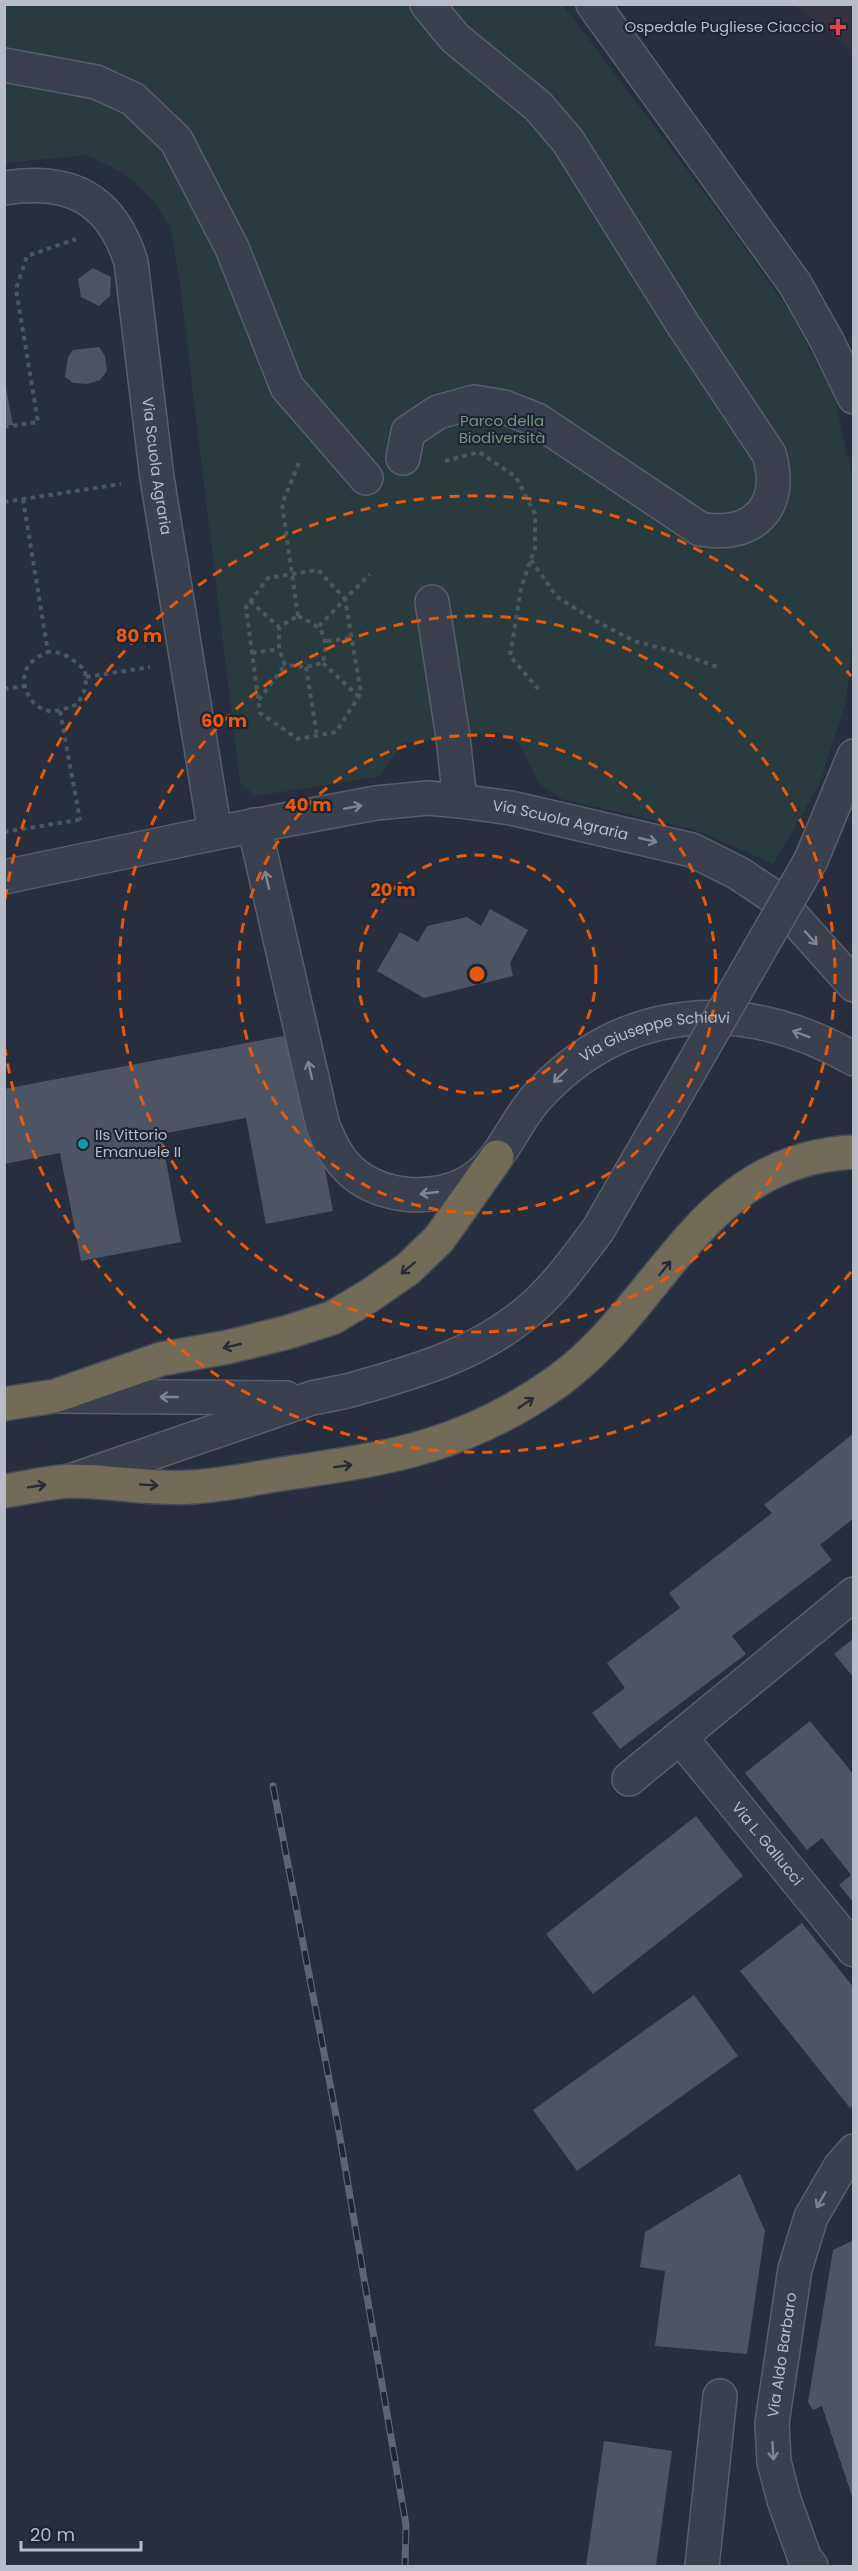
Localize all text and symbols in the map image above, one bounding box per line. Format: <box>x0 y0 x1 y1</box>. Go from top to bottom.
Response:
place label: Ospedale Pugliese Ciaccio <box>625 16 824 37</box>
marker: Ospedale Pugliese Ciaccio <box>829 18 847 36</box>
street label: Via Scuola Agraria <box>137 396 177 536</box>
park label: Parco della Biodiversità <box>459 410 545 448</box>
text: 80 m <box>116 623 162 648</box>
text: 60 m <box>201 708 247 733</box>
text: 40 m <box>285 792 331 817</box>
street label: Via Scuola Agraria <box>491 795 630 845</box>
one-way arrow <box>343 801 362 812</box>
one-way arrow <box>638 835 657 847</box>
one-way arrow <box>260 871 272 890</box>
text: 20 m <box>371 877 415 902</box>
one-way arrow <box>804 930 818 945</box>
centre of rings <box>467 964 487 984</box>
street label: Via Giuseppe Schiavi <box>575 1007 731 1067</box>
one-way arrow <box>792 1027 811 1038</box>
one-way arrow <box>304 1061 316 1080</box>
one-way arrow <box>552 1068 567 1083</box>
place label: IIs Vittorio Emanuele II <box>95 1124 181 1162</box>
marker: IIs Vittorio Emanuele II <box>76 1137 90 1151</box>
one-way arrow <box>420 1188 440 1199</box>
one-way arrow <box>658 1260 671 1276</box>
one-way arrow <box>400 1261 416 1274</box>
one-way arrow <box>223 1341 243 1352</box>
one-way arrow <box>160 1391 180 1403</box>
one-way arrow <box>517 1397 533 1409</box>
one-way arrow <box>332 1460 352 1471</box>
one-way arrow <box>139 1479 159 1490</box>
one-way arrow <box>27 1480 47 1491</box>
street label: Via L. Gallucci <box>727 1797 808 1890</box>
one-way arrow <box>815 2190 826 2208</box>
street label: Via Aldo Barbaro <box>762 2291 801 2419</box>
one-way arrow <box>768 2440 779 2460</box>
scale bar <box>21 2514 141 2552</box>
text: 20 m <box>30 2522 75 2547</box>

